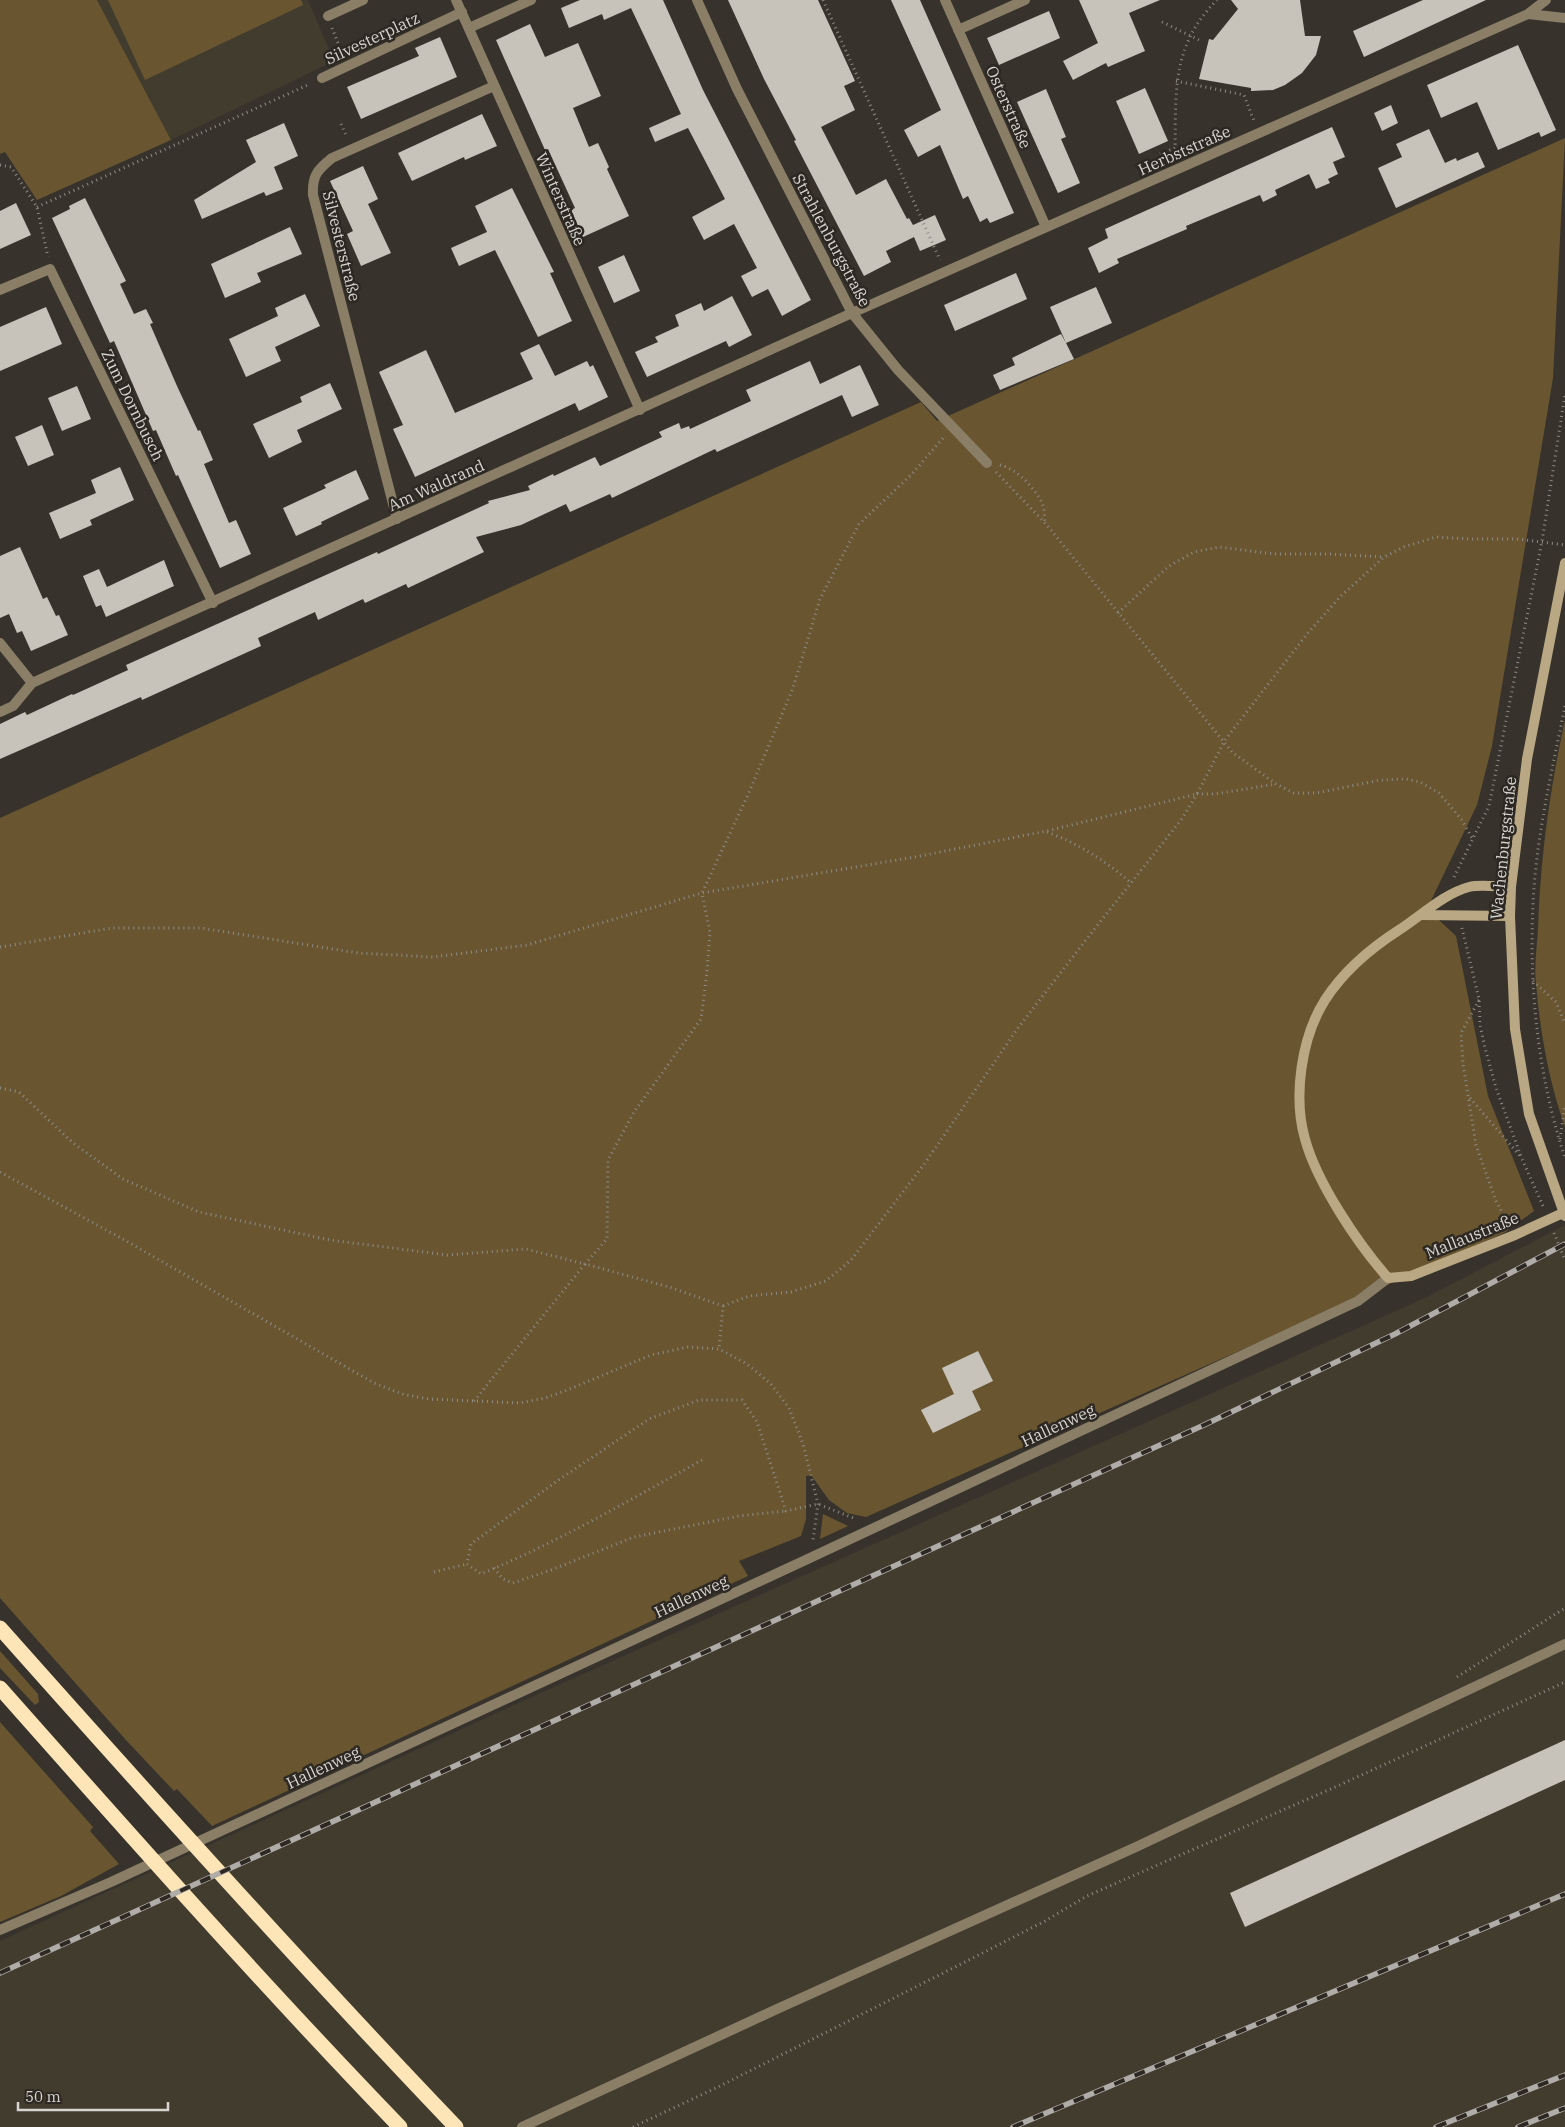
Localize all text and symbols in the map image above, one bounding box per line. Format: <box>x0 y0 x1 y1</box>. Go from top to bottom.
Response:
street label: Silvesterplatz <box>321 7 423 69</box>
street label: Osterstraße <box>982 63 1036 151</box>
street label: Herbststraße <box>1135 121 1233 179</box>
street label: Winterstraße <box>532 149 590 249</box>
street label: Strahlenburgstraße <box>788 170 876 310</box>
street label: Silvesterstraße <box>319 189 365 303</box>
street label: Zum Dornbusch <box>97 346 169 464</box>
street label: Am Waldrand <box>385 455 488 515</box>
street label: Wachenburgstraße <box>1486 776 1520 920</box>
street label: Mallaustraße <box>1422 1207 1522 1263</box>
street label: Hallenweg <box>1018 1399 1098 1451</box>
street label: Hallenweg <box>651 1570 731 1622</box>
street label: Hallenweg <box>283 1741 363 1793</box>
scale bar <box>18 2080 168 2112</box>
text: 50 m <box>25 2087 61 2106</box>

